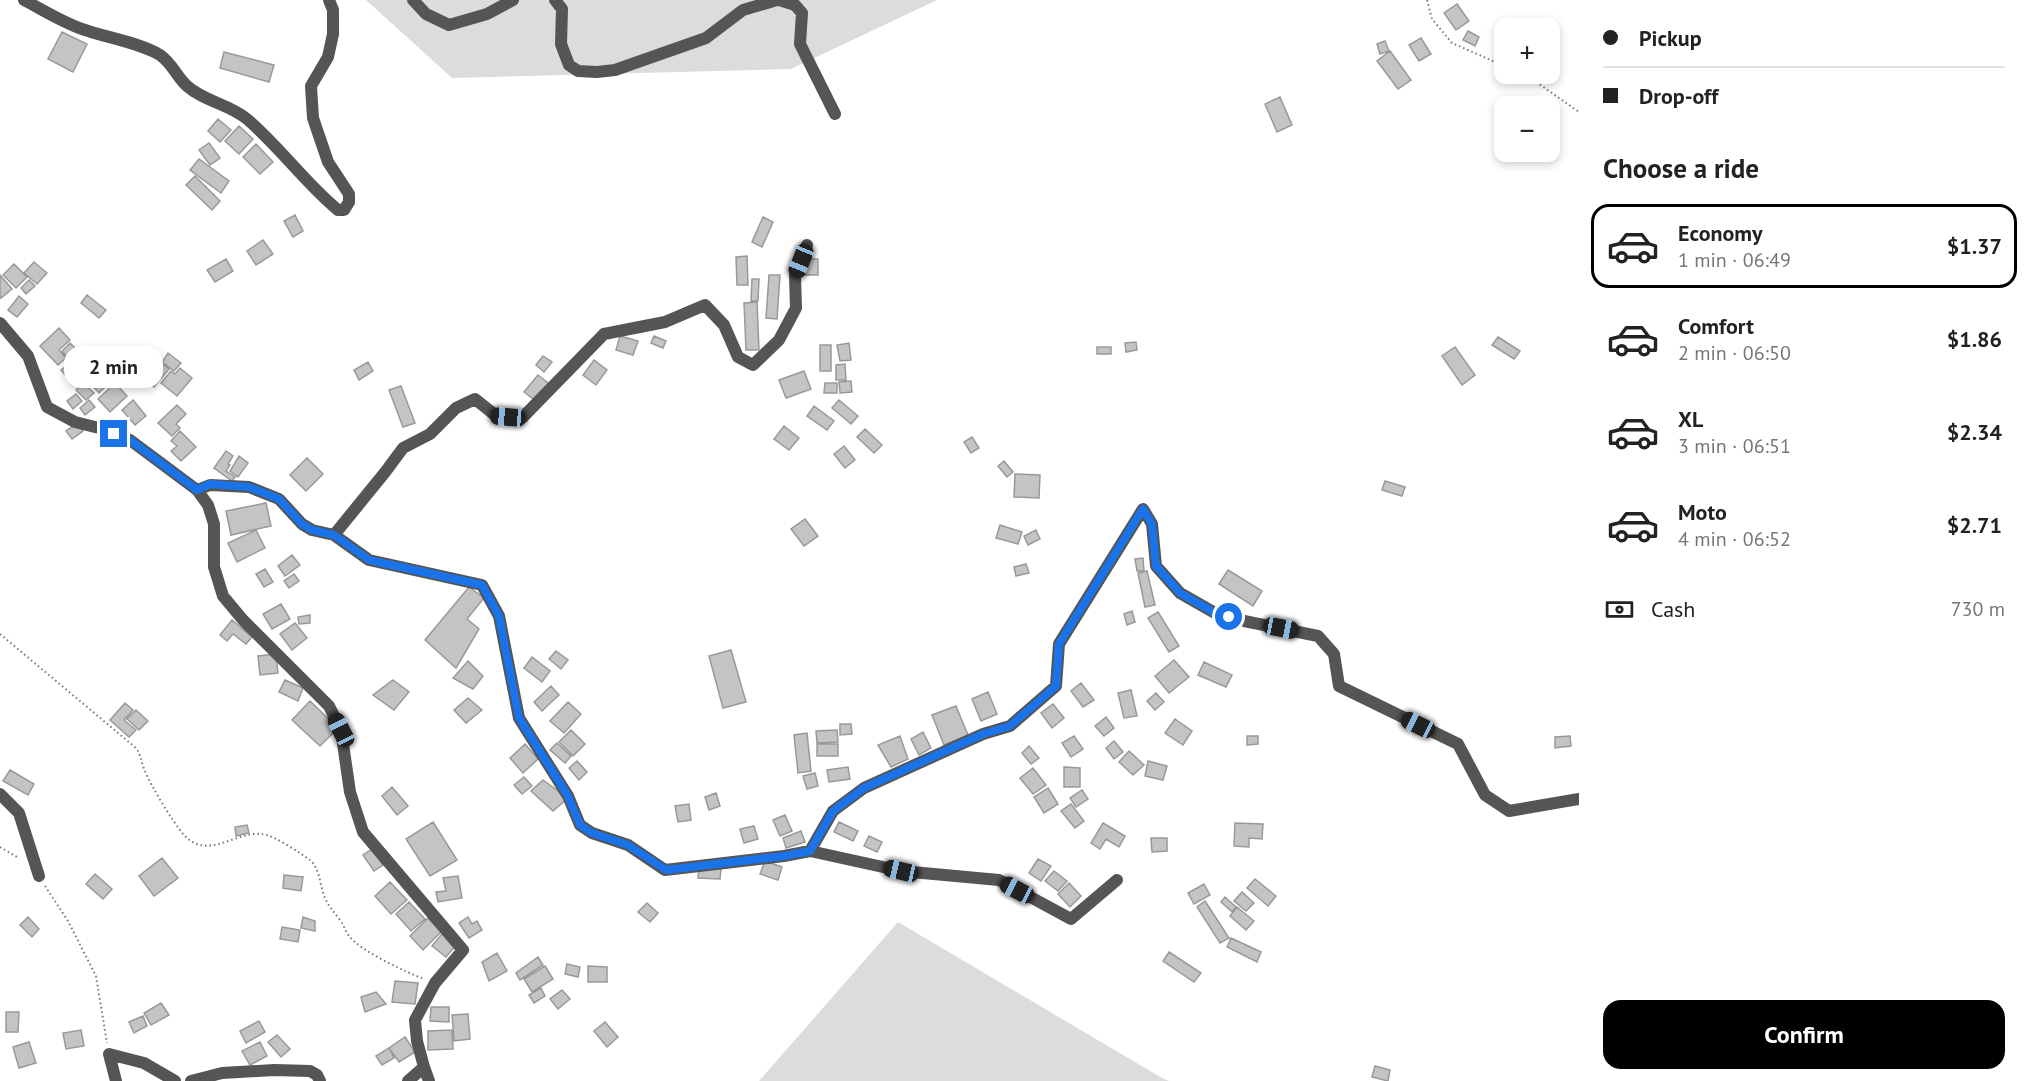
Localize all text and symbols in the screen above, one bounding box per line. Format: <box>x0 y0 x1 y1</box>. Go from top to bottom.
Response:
map controls <box>1494 18 1560 162</box>
button: + <box>1494 18 1560 84</box>
text: Pickup <box>1639 24 1702 52</box>
text: Drop-off <box>1639 82 1718 110</box>
button: − <box>1494 96 1560 162</box>
text: Choose a ride <box>1603 151 1759 185</box>
icon: car <box>1606 219 1660 273</box>
text: Economy <box>1678 219 1762 247</box>
text: $1.37 <box>1947 232 2002 260</box>
car <box>786 241 816 281</box>
text: 1 min · 06:49 <box>1678 247 1791 273</box>
icon: car <box>1606 312 1660 366</box>
text: Comfort <box>1678 312 1754 340</box>
text: $1.86 <box>1947 325 2002 353</box>
text: 2 min · 06:50 <box>1678 340 1791 366</box>
callout: 2 min <box>64 347 164 389</box>
text: 2 min <box>89 354 138 380</box>
icon: car <box>1606 405 1660 459</box>
text: XL <box>1678 405 1703 433</box>
car <box>489 406 527 428</box>
text: $2.34 <box>1947 418 2002 446</box>
route end <box>100 420 127 447</box>
text: 3 min · 06:51 <box>1678 433 1791 459</box>
icon: car <box>1606 498 1660 552</box>
text: Moto <box>1678 498 1727 526</box>
text: $2.71 <box>1947 511 2002 539</box>
text: 4 min · 06:52 <box>1678 526 1791 552</box>
icon: cash <box>1603 593 1636 626</box>
text: Cash <box>1651 595 1695 623</box>
text: 730 m <box>1951 596 2005 622</box>
route start <box>1215 603 1242 630</box>
car <box>1262 616 1300 640</box>
car <box>1398 709 1438 741</box>
car <box>325 710 357 750</box>
car <box>881 858 921 884</box>
car <box>997 874 1037 906</box>
button: Confirm <box>1603 1000 2005 1069</box>

